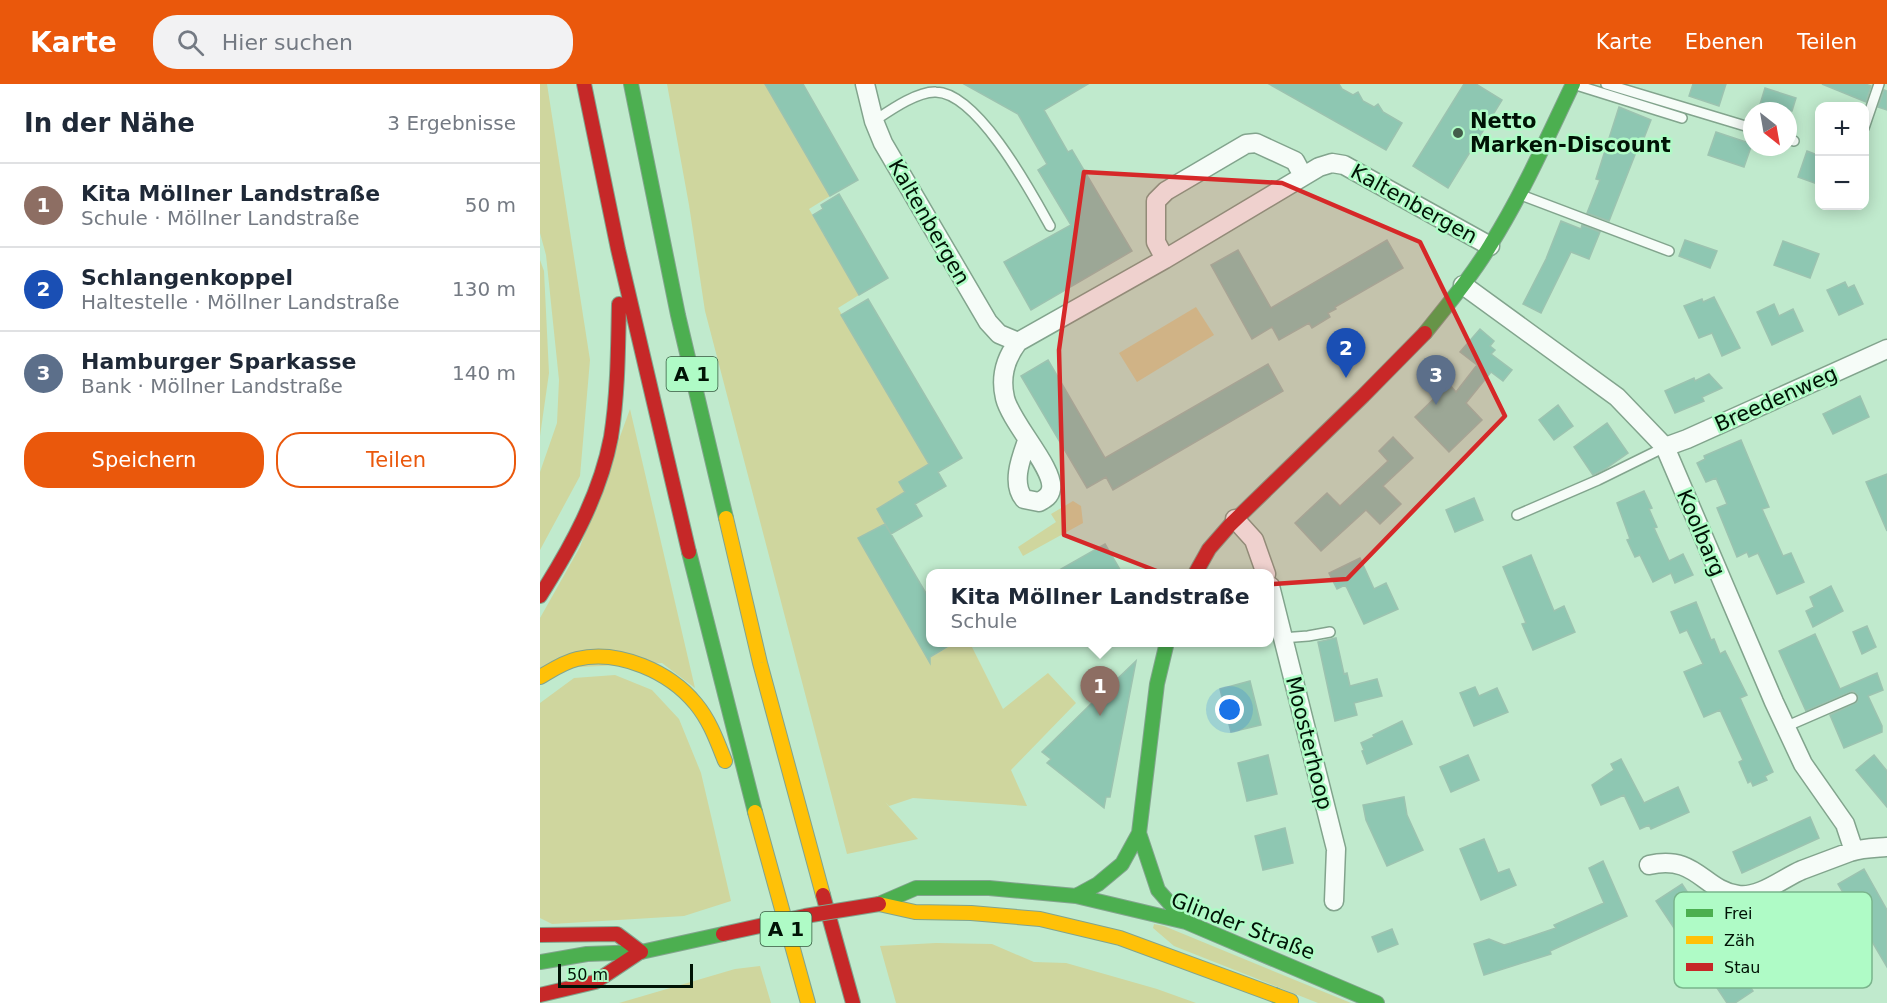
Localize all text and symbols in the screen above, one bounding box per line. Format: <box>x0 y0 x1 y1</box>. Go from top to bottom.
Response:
search box <box>153 15 573 69</box>
text: Karte <box>30 26 117 59</box>
icon: search <box>174 26 207 59</box>
text: Hier suchen <box>222 30 353 55</box>
text: Karte <box>1596 30 1652 54</box>
text: Ebenen <box>1685 30 1764 54</box>
text: Teilen <box>1797 30 1857 54</box>
north arrow <box>1743 102 1797 156</box>
map controls <box>1815 102 1869 210</box>
button: + <box>1815 102 1869 156</box>
text: In der Nähe <box>24 108 195 138</box>
place label: Netto Marken-Discount <box>1470 109 1671 157</box>
text: 3 Ergebnisse <box>387 111 516 135</box>
marker: Netto Marken-Discount <box>1451 126 1465 140</box>
street label: Kaltenbergen <box>883 155 975 289</box>
button: − <box>1815 156 1869 210</box>
street label: Kaltenbergen <box>1347 159 1481 249</box>
text: Kita Möllner Landstraße <box>81 181 380 206</box>
text: 1 <box>37 193 50 217</box>
text: 50 m <box>465 193 516 217</box>
text: Schule · Möllner Landstraße <box>81 206 360 230</box>
text: Schlangenkoppel <box>81 265 293 290</box>
text: 2 <box>37 277 50 301</box>
text: 130 m <box>452 277 516 301</box>
text: Haltestelle · Möllner Landstraße <box>81 290 400 314</box>
pin: 2 <box>1326 328 1366 378</box>
text: Hamburger Sparkasse <box>81 349 357 374</box>
pin: 3 <box>1416 356 1456 405</box>
road number: A 1 <box>666 357 718 391</box>
text: 3 <box>37 361 50 385</box>
text: 140 m <box>452 361 516 385</box>
street label: Breedenweg <box>1711 361 1841 437</box>
text: Bank · Möllner Landstraße <box>81 374 343 398</box>
button: Speichern <box>24 432 264 488</box>
button: Teilen <box>276 432 516 488</box>
street label: Koolbarg <box>1672 486 1730 580</box>
popup <box>926 569 1274 647</box>
text: Kita Möllner Landstraße <box>950 584 1250 609</box>
text: Schule <box>950 609 1017 633</box>
pin: 1 <box>1080 666 1120 716</box>
street label: Moosterhoop <box>1281 674 1337 812</box>
your location <box>1215 695 1244 724</box>
street label: Glinder Straße <box>1168 888 1318 964</box>
legend <box>1674 892 1872 988</box>
text: Frei <box>1724 904 1753 923</box>
road number: A 1 <box>760 912 812 946</box>
text: Zäh <box>1724 931 1755 950</box>
text: Stau <box>1724 958 1760 977</box>
scale bar <box>558 961 693 988</box>
text: 50 m <box>567 965 608 984</box>

